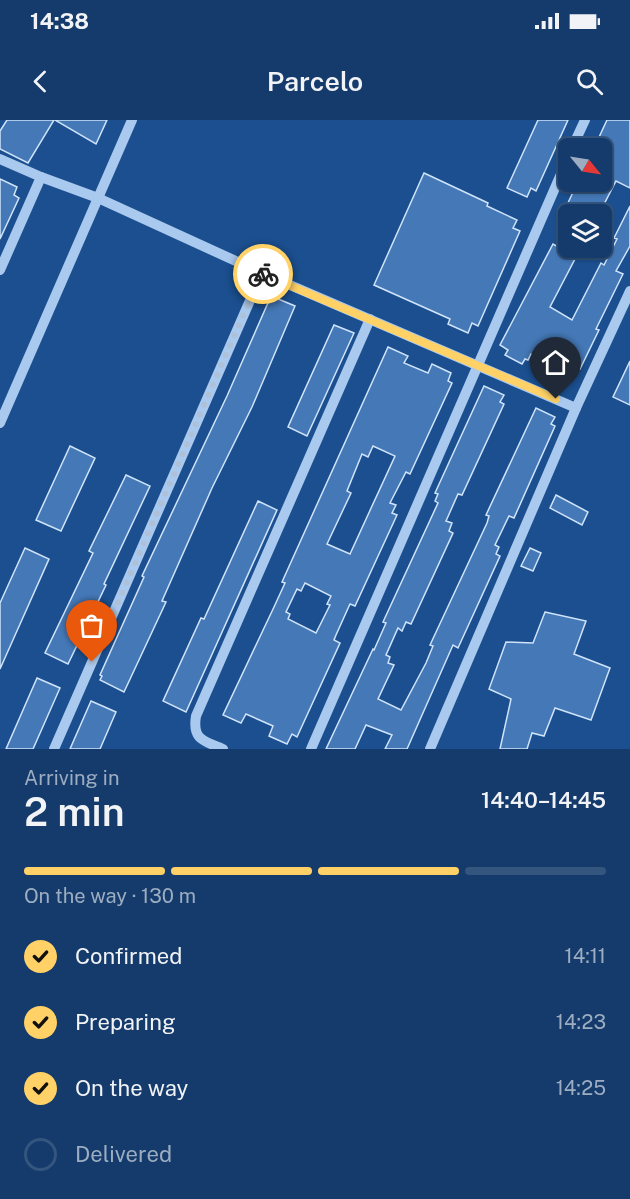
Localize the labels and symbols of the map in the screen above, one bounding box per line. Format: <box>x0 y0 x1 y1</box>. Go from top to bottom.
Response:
north arrow <box>558 138 612 192</box>
courier <box>233 244 293 304</box>
pin <box>530 337 581 399</box>
pin <box>66 600 117 662</box>

